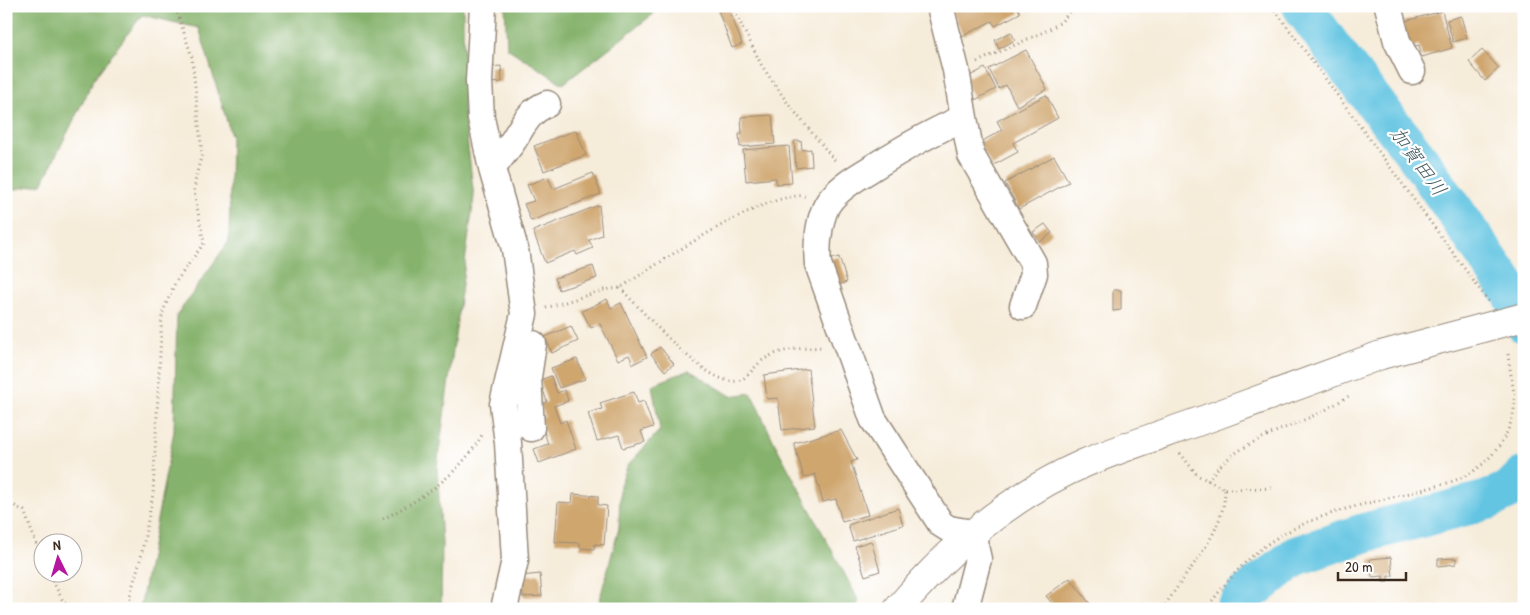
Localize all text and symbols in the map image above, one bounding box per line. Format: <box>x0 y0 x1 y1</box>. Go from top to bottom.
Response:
water label: 加賀田川 <box>1385 121 1453 201</box>
north arrow <box>32 532 82 582</box>
text: N <box>52 535 62 554</box>
scale bar <box>1338 550 1405 582</box>
text: 20 m <box>1345 556 1372 577</box>

